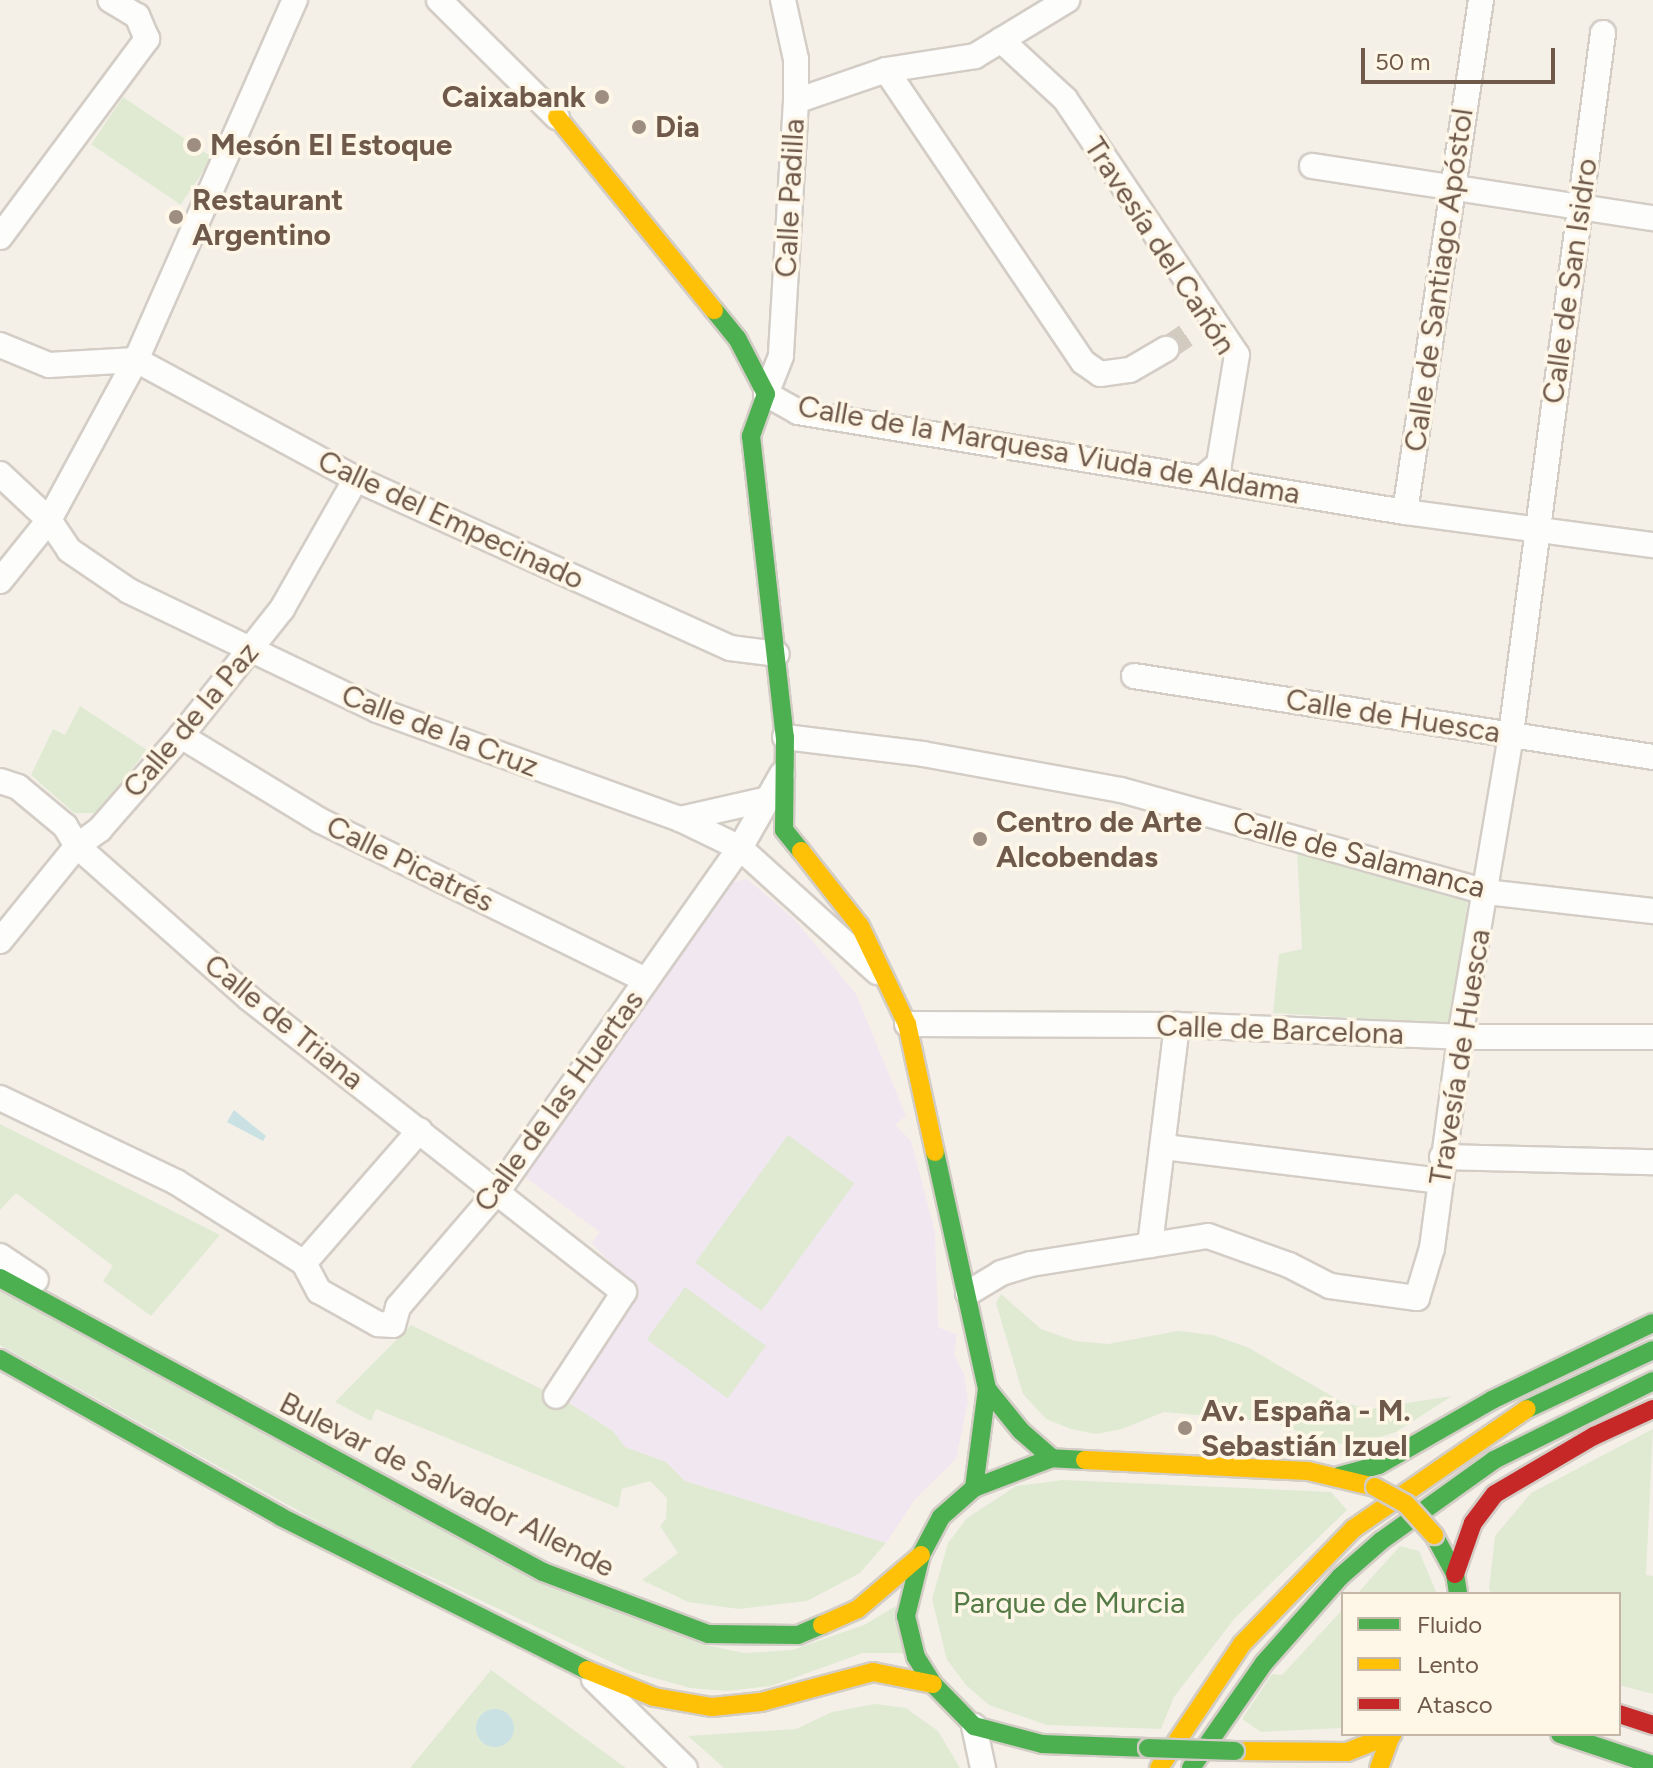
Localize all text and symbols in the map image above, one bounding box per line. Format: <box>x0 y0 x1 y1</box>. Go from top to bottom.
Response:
scale bar <box>1365 32 1559 82</box>
text: 50 m <box>1375 47 1431 76</box>
place label: Caixabank <box>442 79 586 115</box>
marker: Caixabank <box>593 88 611 106</box>
street label: Calle de Santiago Apóstol <box>1397 106 1481 454</box>
place label: Dia <box>655 109 700 145</box>
marker: Dia <box>630 118 648 136</box>
street label: Calle Padilla <box>768 118 812 278</box>
place label: Mesón El Estoque <box>210 127 452 163</box>
street label: Travesía del Cañón <box>1076 131 1244 361</box>
marker: Mesón El Estoque <box>185 136 203 154</box>
street label: Calle de San Isidro <box>1535 156 1605 406</box>
place label: Restaurant Argentino <box>192 182 343 252</box>
marker: Restaurant Argentino <box>167 208 185 226</box>
street label: Calle de la Marquesa Viuda de Aldama <box>795 388 1303 512</box>
street label: Calle del Empecinado <box>312 443 590 597</box>
street label: Calle de la Paz <box>116 635 266 805</box>
street label: Calle de la Cruz <box>337 677 543 785</box>
street label: Calle de Huesca <box>1283 681 1503 751</box>
place label: Centro de Arte Alcobendas <box>996 804 1202 874</box>
street label: Calle de Salamanca <box>1229 804 1489 906</box>
street label: Calle Picatrés <box>320 808 500 920</box>
marker: Centro de Arte Alcobendas <box>971 830 989 848</box>
street label: Travesía de Huesca <box>1422 927 1498 1187</box>
street label: Calle de Triana <box>197 947 371 1097</box>
street label: Calle de las Huertas <box>467 983 651 1219</box>
street label: Calle de Barcelona <box>1156 1008 1404 1052</box>
street label: Bulevar de Salvador Allende <box>273 1385 621 1585</box>
place label: Av. España - M. Sebastián Izuel <box>1201 1393 1411 1464</box>
marker: Av. España - M. Sebastián Izuel <box>1176 1419 1194 1437</box>
park label: Parque de Murcia <box>953 1585 1185 1621</box>
legend <box>1341 1592 1621 1736</box>
text: Fluido <box>1417 1610 1482 1639</box>
text: Lento <box>1417 1650 1479 1679</box>
text: Atasco <box>1417 1690 1493 1719</box>

